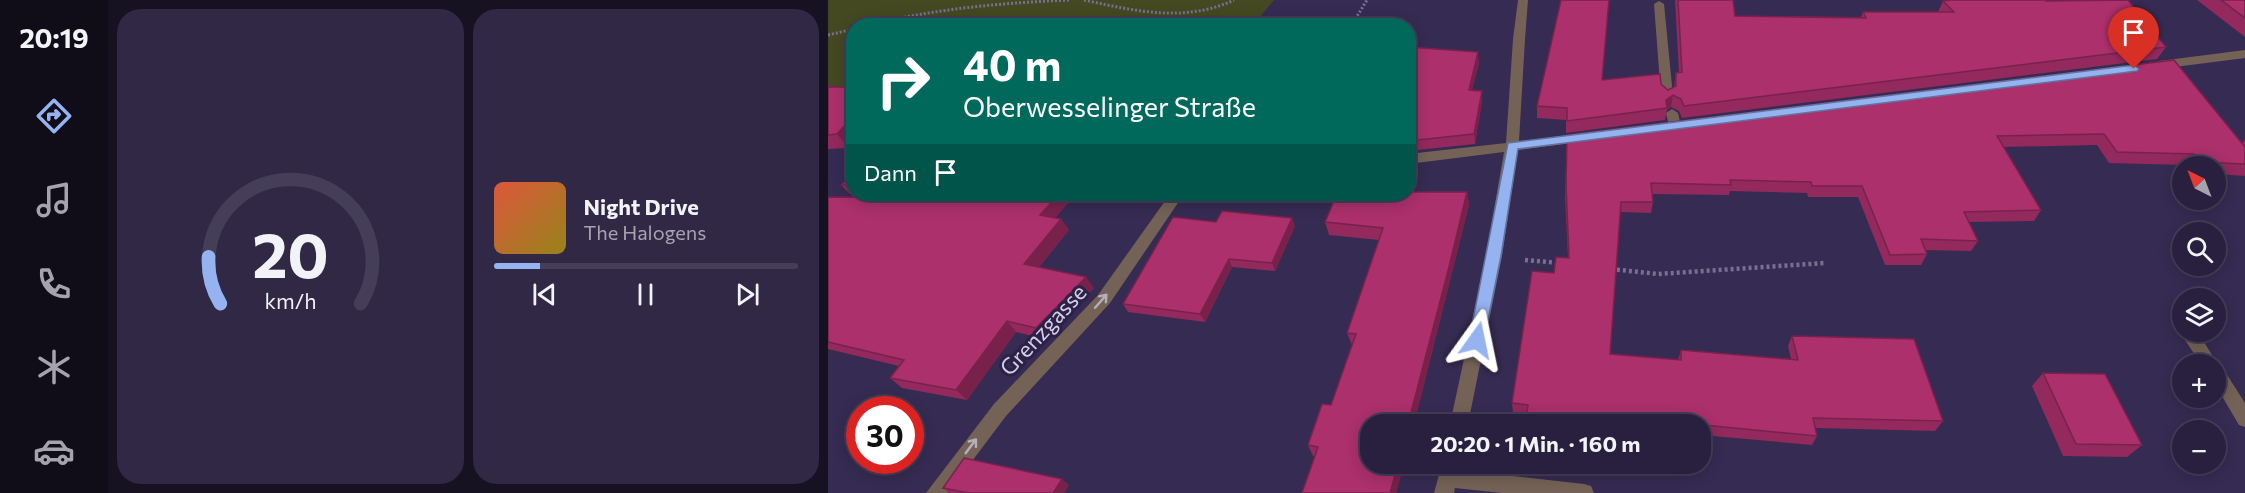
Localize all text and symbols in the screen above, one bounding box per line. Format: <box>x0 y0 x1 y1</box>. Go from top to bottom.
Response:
pin <box>2108 7 2159 69</box>
icon: arrive <box>2117 16 2150 49</box>
text: 20:19 <box>19 21 89 54</box>
text: 40 m <box>963 38 1061 90</box>
icon: right <box>864 42 942 120</box>
text: Oberwesselinger Straße <box>963 90 1256 123</box>
icon: directions <box>33 95 75 137</box>
icon: arrive <box>929 156 962 189</box>
north arrow <box>2172 156 2226 210</box>
map controls <box>2172 156 2226 474</box>
text: Dann <box>864 159 917 186</box>
icon: music <box>33 179 75 221</box>
text: Night Drive <box>584 193 699 220</box>
text: 20 <box>252 215 329 291</box>
text: The Halogens <box>584 220 706 244</box>
button: search <box>2172 222 2226 276</box>
icon: phone <box>33 263 75 305</box>
icon: previous <box>528 278 561 311</box>
icon: pause <box>629 278 662 311</box>
icon: next <box>731 278 764 311</box>
street label: Grenzgasse <box>994 279 1092 381</box>
text: km/h <box>264 287 316 313</box>
button: layers <box>2172 288 2226 342</box>
one-way arrow <box>1094 294 1108 309</box>
position arrow <box>1445 308 1509 372</box>
icon: climate <box>33 346 75 388</box>
button: + <box>2172 354 2226 408</box>
speed limit sign: 30 <box>846 396 924 474</box>
button: − <box>2172 420 2226 474</box>
icon: car <box>33 430 75 472</box>
text: 20:20 · 1 Min. · 160 m <box>1431 430 1640 457</box>
one-way arrow <box>965 439 978 455</box>

